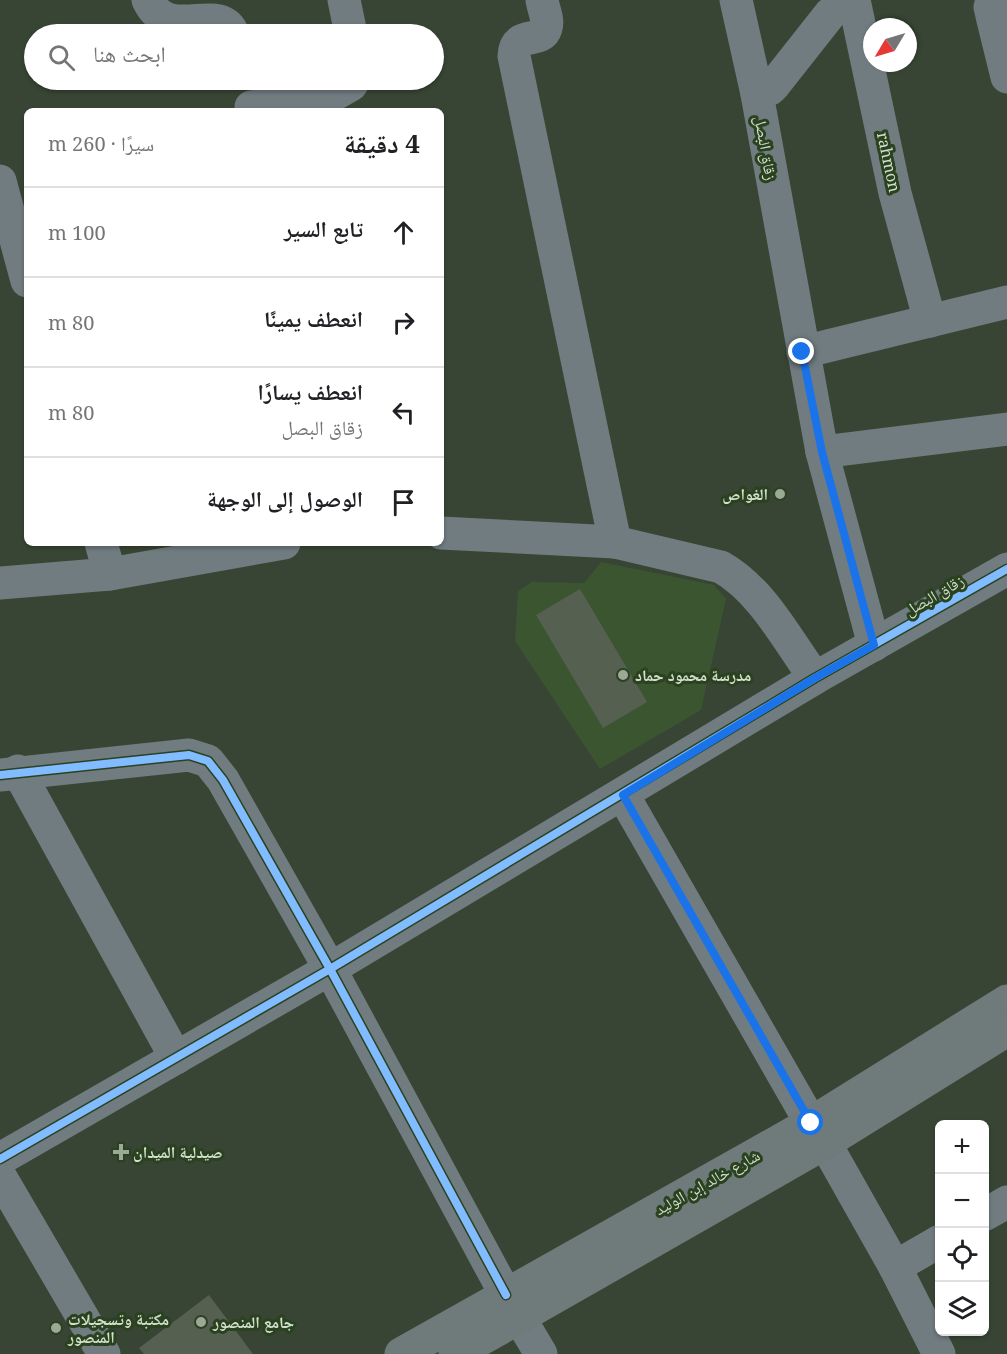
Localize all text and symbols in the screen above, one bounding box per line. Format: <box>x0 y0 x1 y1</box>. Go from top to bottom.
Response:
north arrow <box>863 18 917 72</box>
search box <box>24 24 444 90</box>
text: ابحث هنا <box>93 38 166 68</box>
icon: search <box>45 41 78 74</box>
street label: زقاق البصل <box>750 114 782 182</box>
text: 4 دقيقة <box>344 125 420 161</box>
text: سيرًا · 260 m <box>48 130 154 157</box>
street label: rahmon <box>872 130 906 194</box>
text: تابع السير <box>284 213 363 243</box>
icon: ahead <box>387 216 420 249</box>
text: 100 m <box>48 219 106 246</box>
text: انعطف يمينًا <box>264 303 363 333</box>
icon: right <box>387 306 420 339</box>
text: 80 m <box>48 309 94 336</box>
route end <box>788 338 814 364</box>
text: انعطف يسارًا <box>258 376 363 406</box>
icon: left <box>387 396 420 429</box>
text: 80 m <box>48 399 94 426</box>
text: زقاق البصل <box>281 414 363 441</box>
text: الوصول إلى الوجهة <box>207 483 363 513</box>
place label: الغواص <box>722 483 768 505</box>
icon: arrive <box>387 486 420 519</box>
marker: الغواص <box>773 487 787 501</box>
street label: زقاق البصل <box>900 569 968 621</box>
place label: مدرسة محمود حماد <box>635 664 751 686</box>
marker: مدرسة محمود حماد <box>616 668 630 682</box>
route start <box>797 1109 823 1135</box>
map controls <box>935 1120 989 1336</box>
button: + <box>935 1120 989 1174</box>
place label: صيدلية الميدان <box>133 1141 222 1163</box>
street label: شارع خالد إبن الوليد <box>650 1144 764 1220</box>
marker: صيدلية الميدان <box>114 1145 128 1159</box>
button: − <box>935 1174 989 1228</box>
button: locate <box>935 1228 989 1282</box>
button: layers <box>935 1282 989 1336</box>
place label: مكتبة وتسجيلات المنصور <box>67 1308 169 1348</box>
place label: جامع المنصور <box>212 1311 294 1333</box>
marker: جامع المنصور <box>194 1315 208 1329</box>
marker: مكتبة وتسجيلات المنصور <box>49 1321 63 1335</box>

